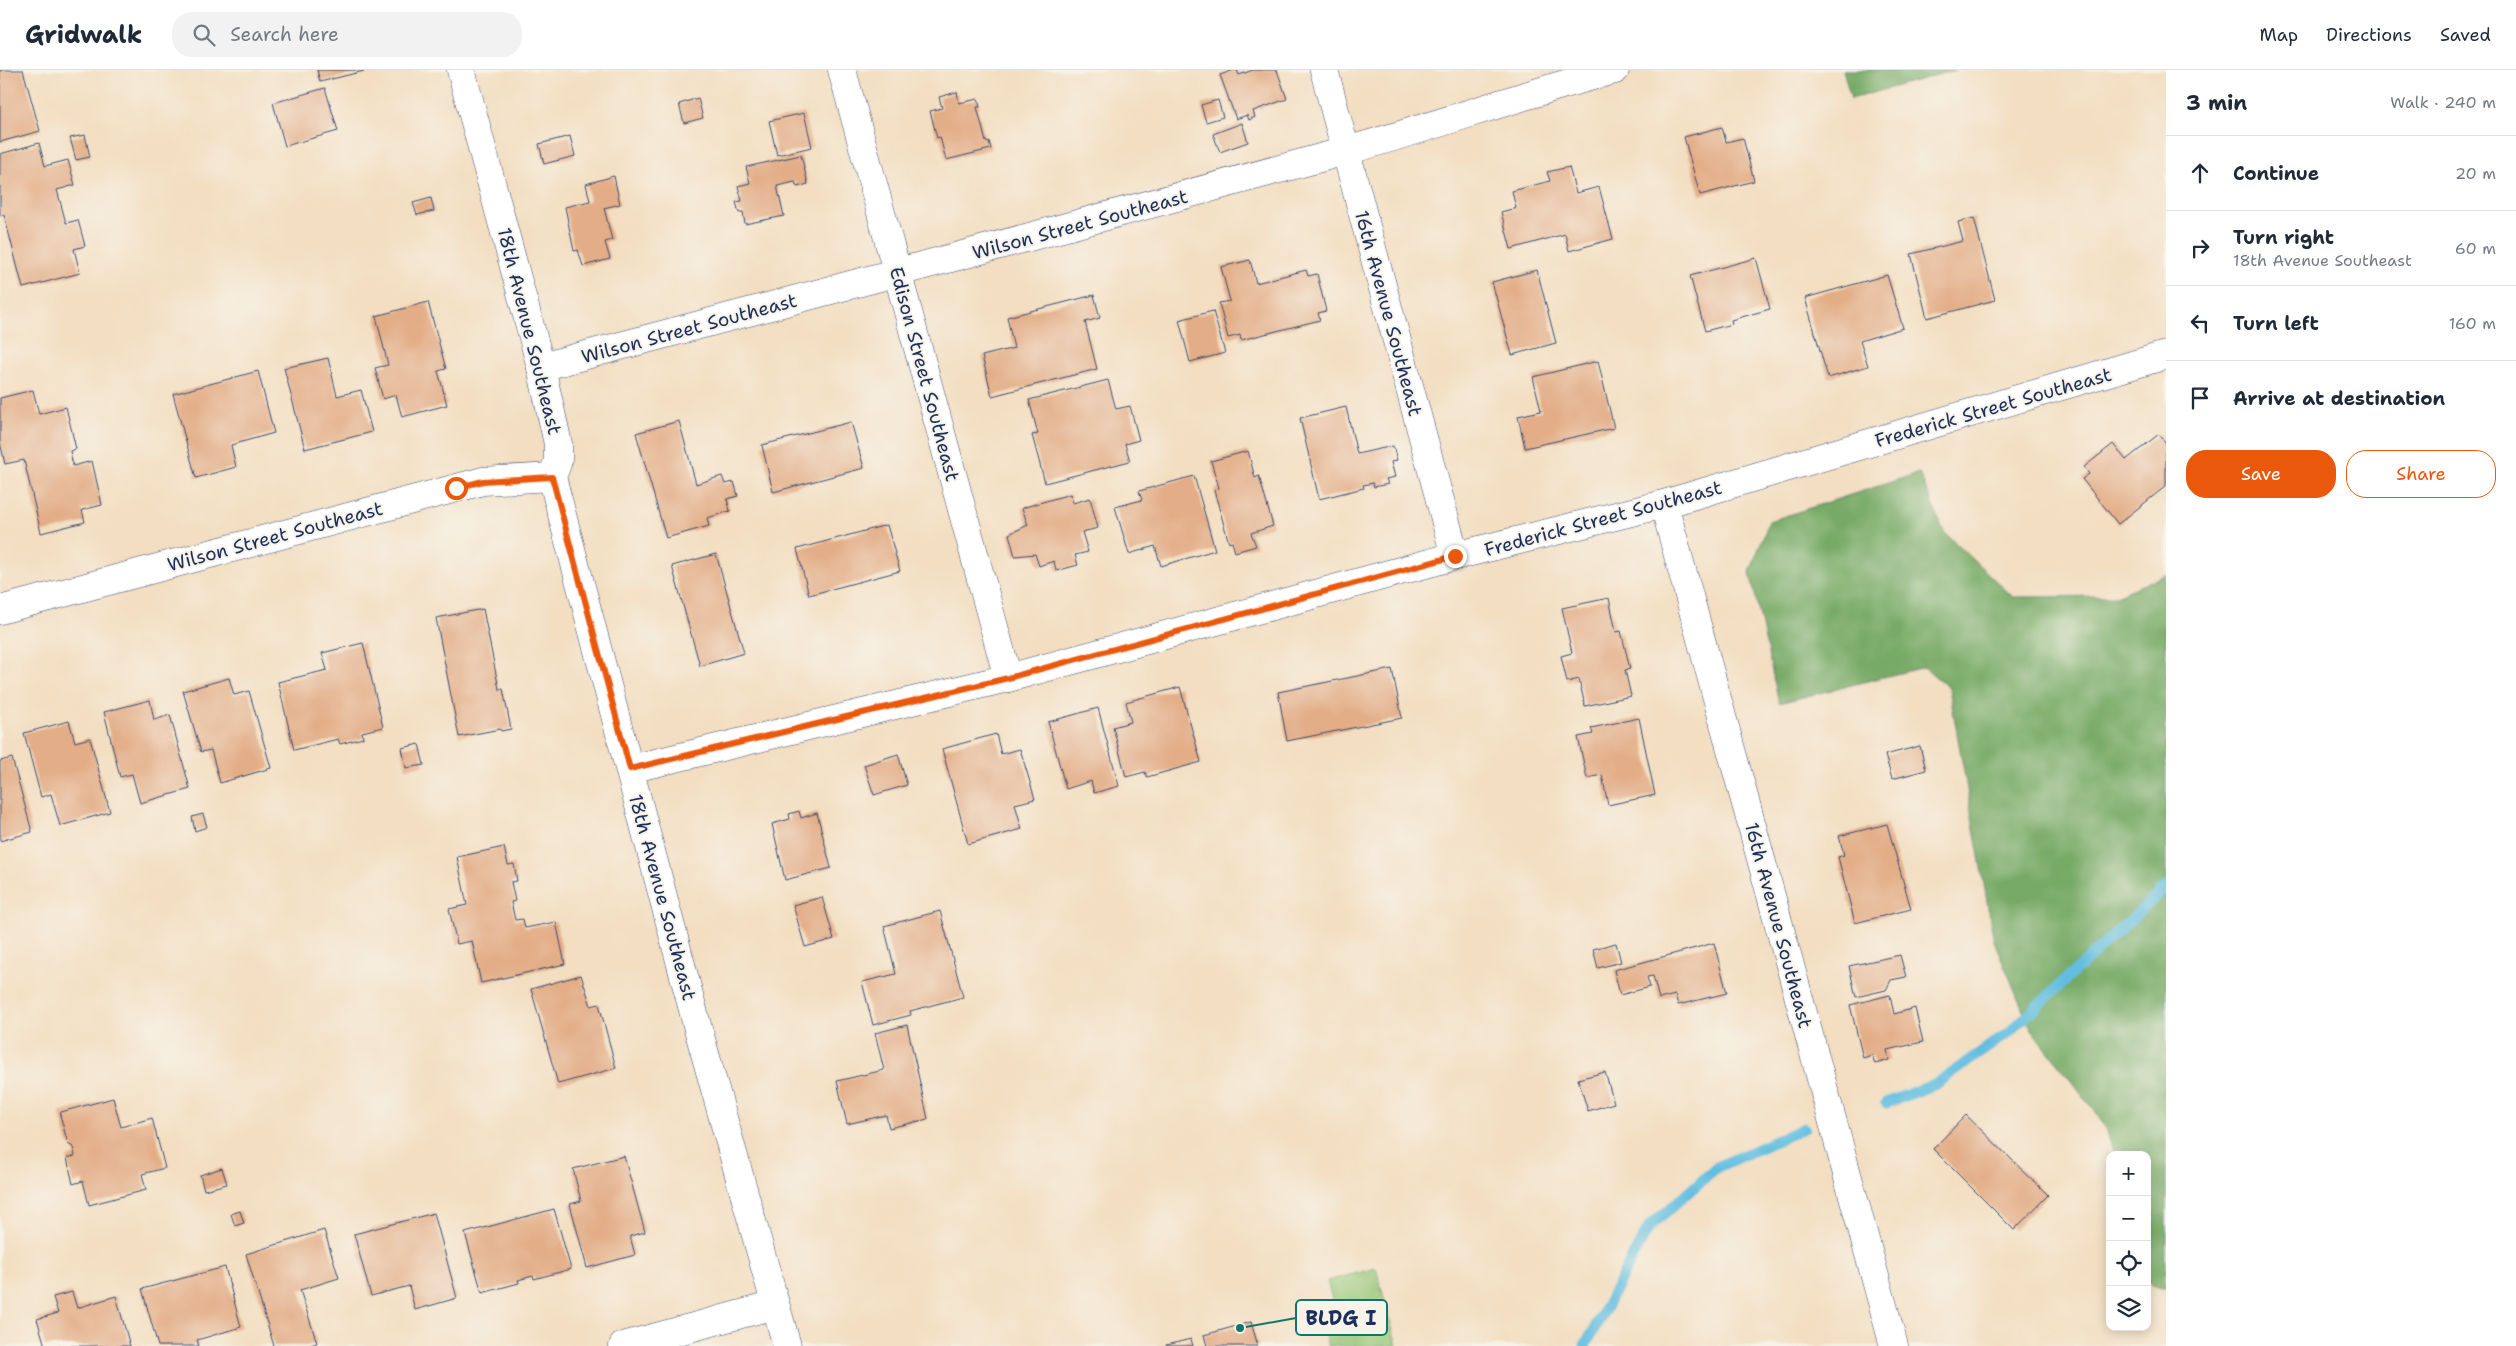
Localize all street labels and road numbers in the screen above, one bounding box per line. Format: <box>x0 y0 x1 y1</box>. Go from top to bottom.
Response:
street label: Wilson Street Southeast <box>970 184 1191 265</box>
street label: 16th Avenue Southeast <box>1349 207 1428 419</box>
street label: 18th Avenue Southeast <box>492 225 567 437</box>
street label: Edison Street Southeast <box>884 264 965 484</box>
street label: Wilson Street Southeast <box>579 288 800 369</box>
street label: Frederick Street Southeast <box>1872 362 2114 453</box>
street label: Frederick Street Southeast <box>1482 475 1725 562</box>
street label: Wilson Street Southeast <box>165 496 386 577</box>
street label: 18th Avenue Southeast <box>623 791 702 1003</box>
street label: 16th Avenue Southeast <box>1739 819 1818 1031</box>

